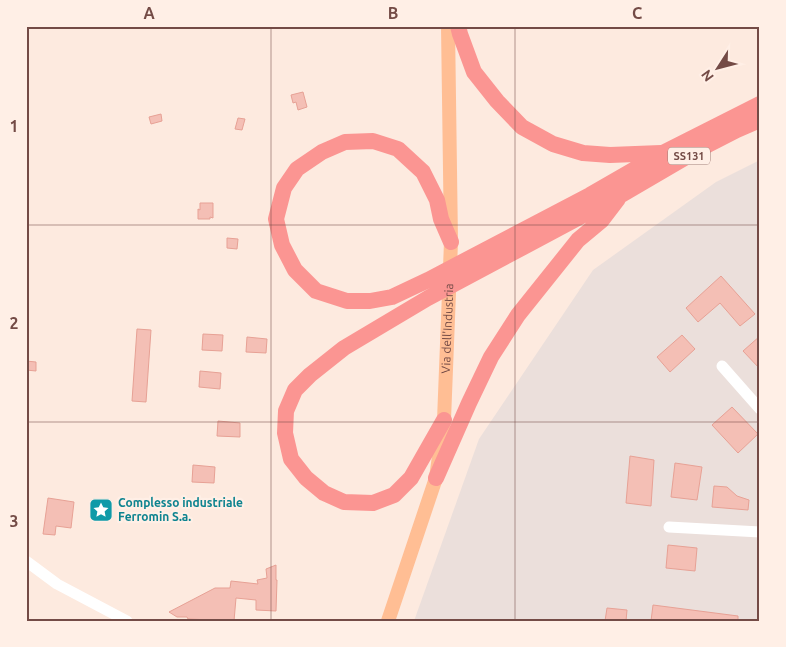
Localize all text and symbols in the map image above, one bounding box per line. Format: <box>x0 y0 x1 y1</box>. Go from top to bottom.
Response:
text: A <box>143 4 155 22</box>
text: B <box>388 4 398 22</box>
text: C <box>632 4 642 22</box>
north arrow <box>694 42 744 92</box>
text: N <box>698 67 717 85</box>
text: 1 <box>9 117 19 135</box>
road number: SS131 <box>668 148 710 164</box>
street label: Via dell'Industria <box>439 283 455 374</box>
text: 2 <box>9 314 19 332</box>
place label: Complesso industriale Ferromin S.a. <box>118 496 243 523</box>
place icon: Complesso industriale Ferromin S.a. <box>88 497 114 523</box>
text: 3 <box>9 512 19 530</box>

